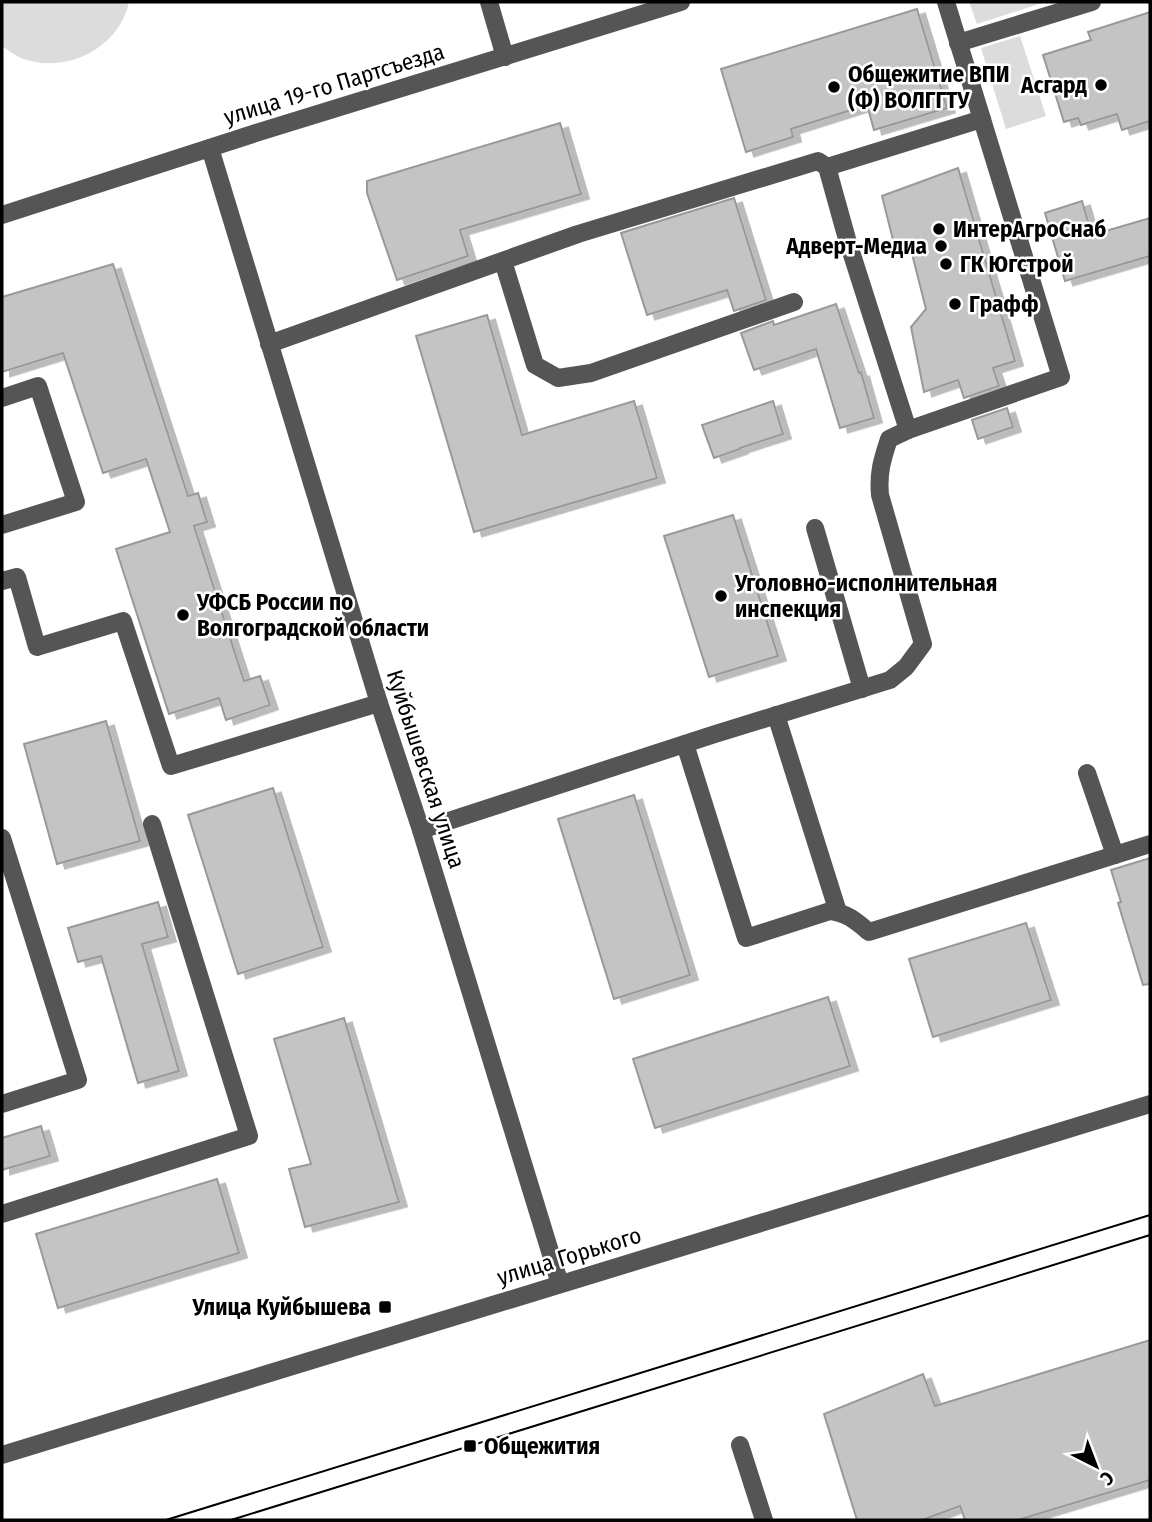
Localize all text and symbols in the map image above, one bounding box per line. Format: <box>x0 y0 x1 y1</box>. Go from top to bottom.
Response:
street label: улица 19-го Партсъезда <box>220 37 448 131</box>
place label: Общежитие ВПИ (Ф) ВОЛГГТУ <box>848 60 1009 114</box>
place label: Асгард <box>1020 71 1087 99</box>
marker: Асгард <box>1093 77 1109 93</box>
marker: Общежитие ВПИ (Ф) ВОЛГГТУ <box>826 79 842 95</box>
place label: ИнтерАгроСнаб <box>953 215 1106 243</box>
marker: ИнтерАгроСнаб <box>931 221 947 237</box>
place label: Адверт-Медиа <box>785 232 927 260</box>
marker: Адверт-Медиа <box>933 238 949 254</box>
place label: ГК Югстрой <box>960 250 1074 278</box>
marker: ГК Югстрой <box>938 256 954 272</box>
place label: Графф <box>969 290 1038 318</box>
marker: Графф <box>947 296 963 312</box>
place label: Уголовно-исполнительная инспекция <box>734 569 997 623</box>
place label: УФСБ России по Волгоградской области <box>196 588 429 642</box>
marker: Уголовно-исполнительная инспекция <box>713 588 729 604</box>
marker: УФСБ России по Волгоградской области <box>175 607 191 623</box>
street label: Куйбышевская улица <box>381 666 471 872</box>
street label: улица Горького <box>493 1221 645 1291</box>
place label: Улица Куйбышева <box>191 1293 371 1321</box>
marker: Улица Куйбышева <box>377 1299 393 1315</box>
north arrow <box>1061 1431 1131 1501</box>
place label: Общежития <box>484 1432 600 1460</box>
marker: Общежития <box>462 1438 478 1454</box>
text: С <box>1096 1466 1118 1490</box>

